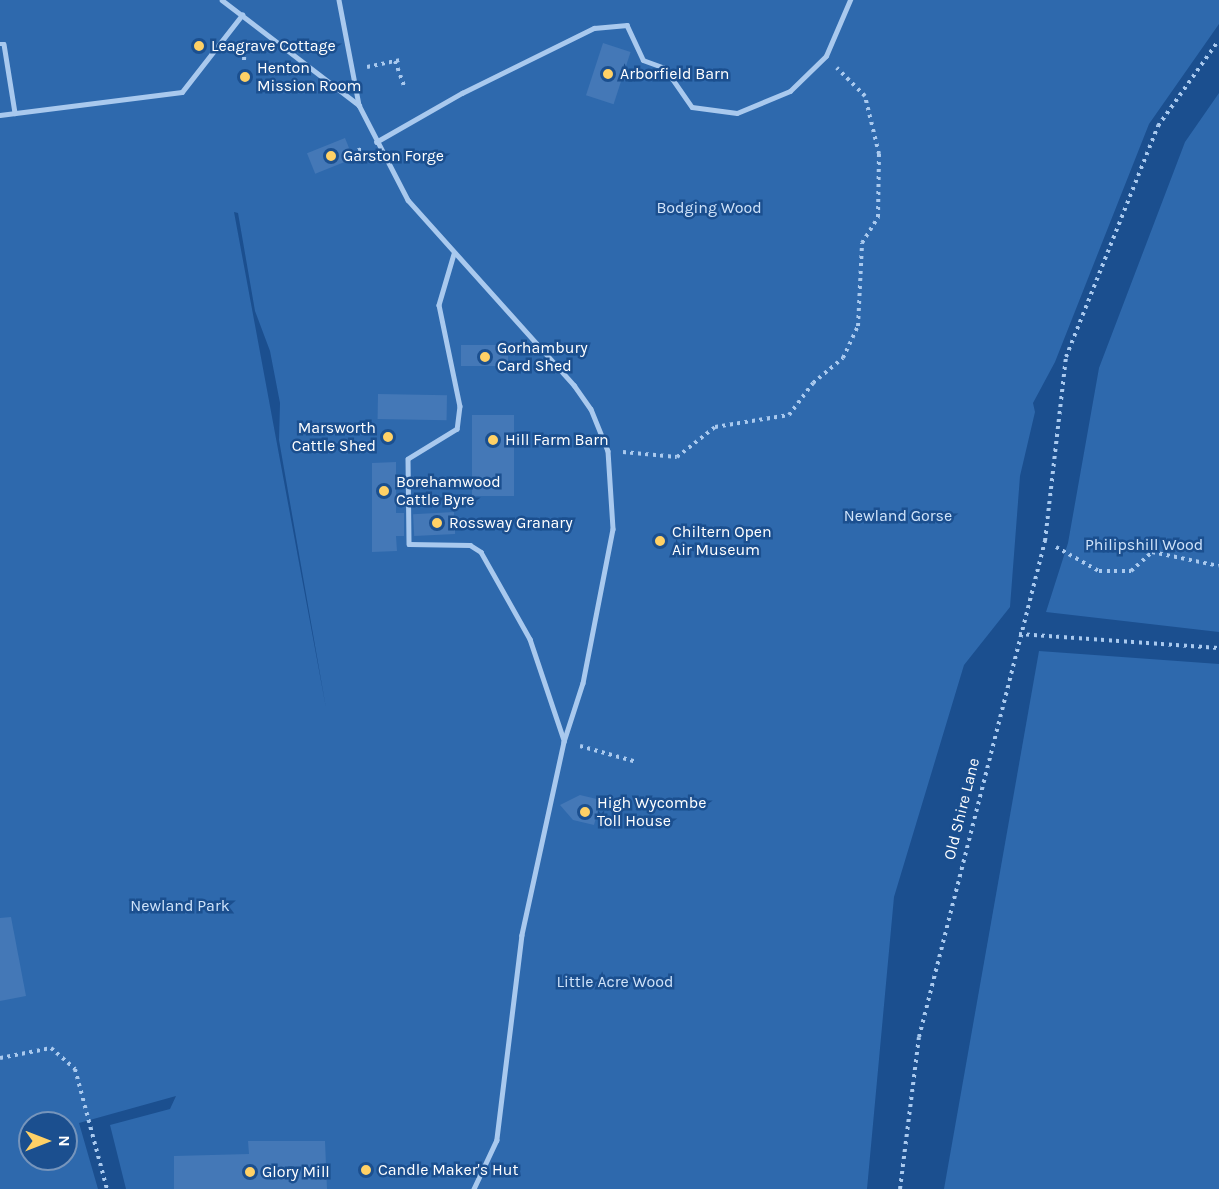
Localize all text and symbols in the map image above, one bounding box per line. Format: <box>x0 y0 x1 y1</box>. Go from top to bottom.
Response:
place label: Leagrave Cottage <box>211 36 336 56</box>
marker: Leagrave Cottage <box>192 39 206 53</box>
place label: Henton Mission Room <box>257 58 361 96</box>
place label: Arborfield Barn <box>620 64 729 84</box>
marker: Arborfield Barn <box>601 67 615 81</box>
marker: Henton Mission Room <box>238 70 252 84</box>
place label: Garston Forge <box>343 146 444 166</box>
marker: Garston Forge <box>324 149 338 163</box>
park label: Bodging Wood <box>656 198 762 218</box>
place label: Gorhambury Card Shed <box>497 338 588 376</box>
marker: Gorhambury Card Shed <box>478 350 492 364</box>
place label: Marsworth Cattle Shed <box>292 418 376 456</box>
marker: Marsworth Cattle Shed <box>381 430 395 444</box>
place label: Hill Farm Barn <box>505 430 609 450</box>
marker: Hill Farm Barn <box>486 433 500 447</box>
place label: Borehamwood Cattle Byre <box>396 472 501 510</box>
marker: Borehamwood Cattle Byre <box>377 484 391 498</box>
park label: Newland Gorse <box>844 506 952 526</box>
place label: Rossway Granary <box>449 513 573 533</box>
marker: Rossway Granary <box>430 516 444 530</box>
place label: Chiltern Open Air Museum <box>672 522 772 560</box>
marker: Chiltern Open Air Museum <box>653 534 667 548</box>
park label: Philipshill Wood <box>1085 535 1203 555</box>
street label: Old Shire Lane <box>940 756 984 862</box>
place label: High Wycombe Toll House <box>597 793 706 831</box>
marker: High Wycombe Toll House <box>578 805 592 819</box>
park label: Newland Park <box>130 896 230 916</box>
park label: Little Acre Wood <box>557 972 673 992</box>
north arrow <box>18 1111 78 1171</box>
text: N <box>55 1135 74 1147</box>
place label: Candle Maker's Hut <box>378 1160 518 1180</box>
place label: Glory Mill <box>262 1162 330 1182</box>
marker: Candle Maker's Hut <box>359 1163 373 1177</box>
marker: Glory Mill <box>243 1165 257 1179</box>

